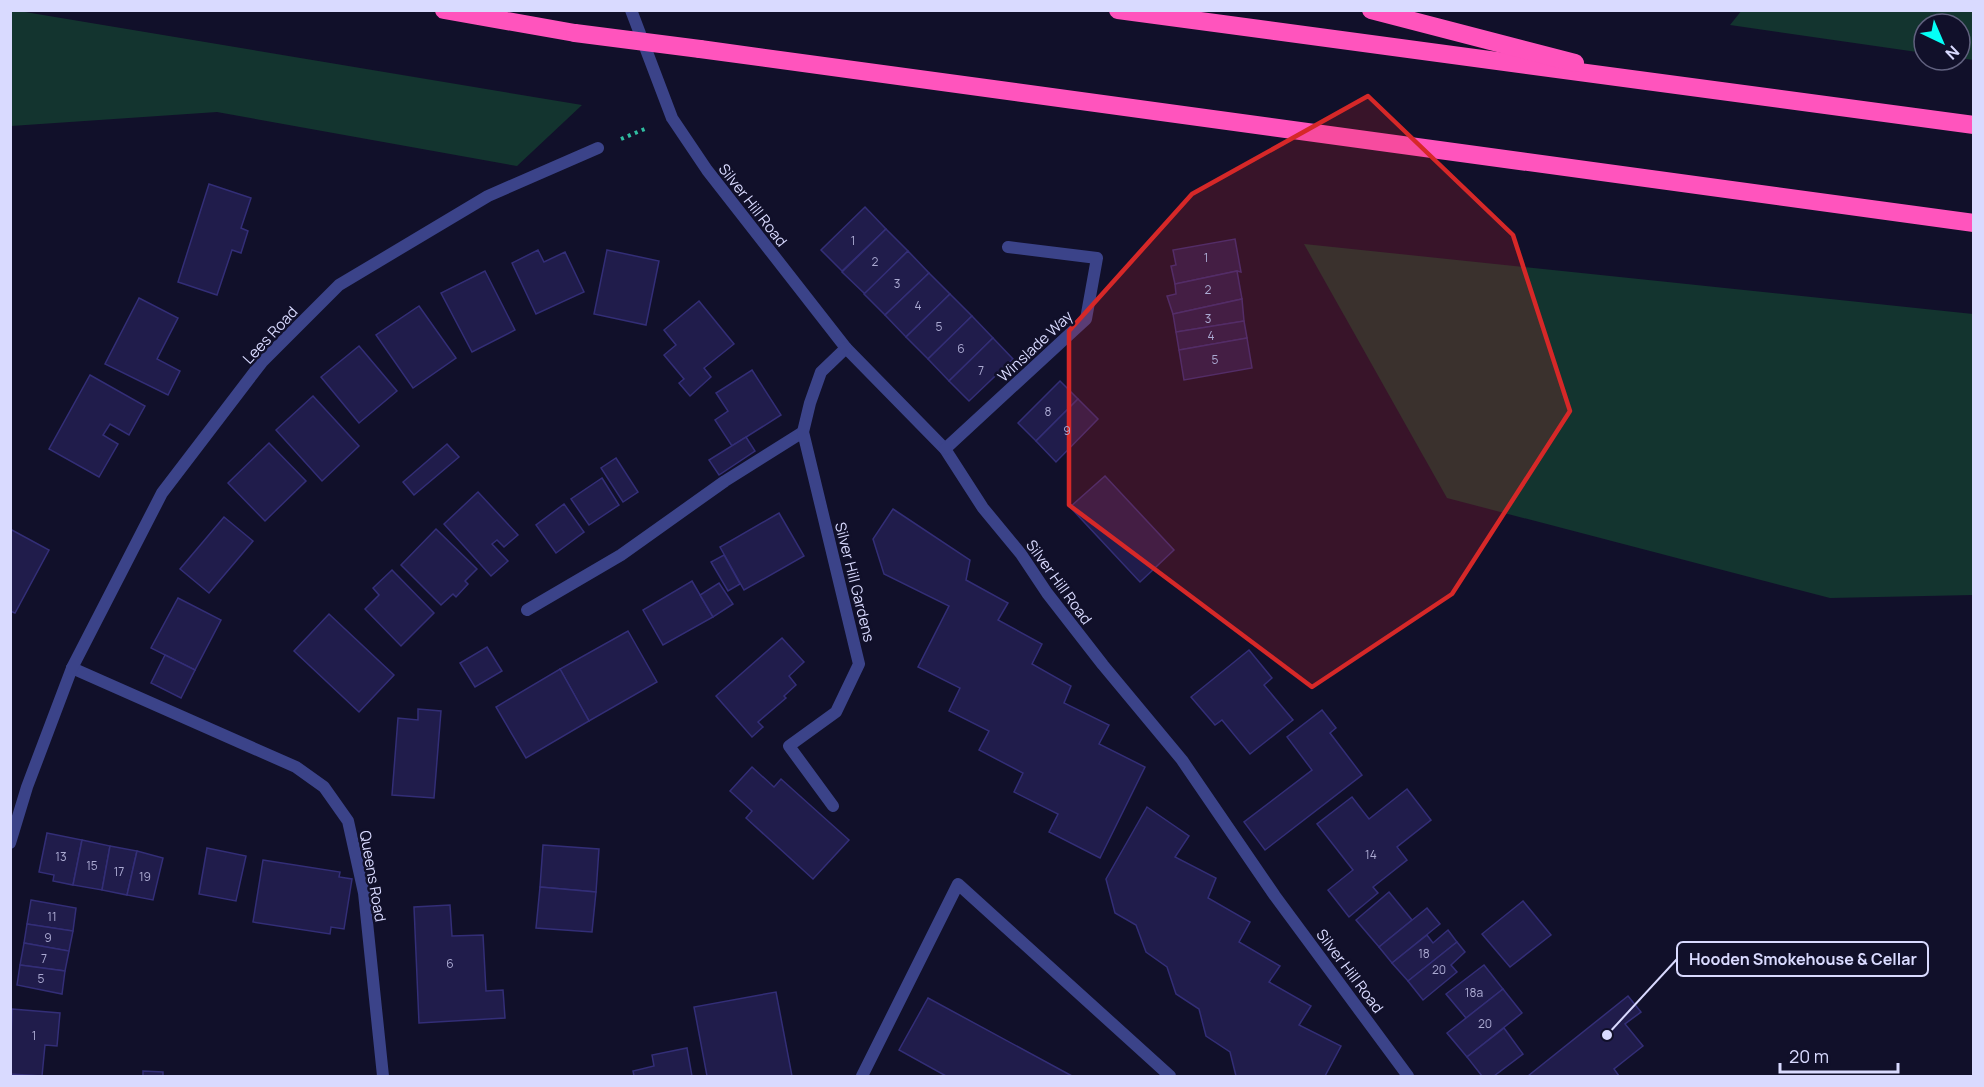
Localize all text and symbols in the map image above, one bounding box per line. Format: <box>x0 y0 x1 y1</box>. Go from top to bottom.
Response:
north arrow <box>1912 12 1972 72</box>
text: N <box>1941 41 1964 65</box>
street label: Silver Hill Road <box>714 159 792 251</box>
house number: 1 <box>851 232 855 249</box>
house number: 1 <box>1204 249 1208 266</box>
house number: 2 <box>872 253 879 270</box>
house number: 3 <box>894 275 900 292</box>
house number: 2 <box>1205 281 1212 298</box>
house number: 4 <box>914 297 922 314</box>
street label: Lees Road <box>238 302 302 368</box>
street label: Winslade Way <box>993 306 1077 386</box>
house number: 3 <box>1205 310 1211 327</box>
house number: 5 <box>936 318 943 335</box>
house number: 4 <box>1207 327 1215 344</box>
house number: 6 <box>957 340 965 357</box>
house number: 5 <box>1212 351 1219 368</box>
house number: 7 <box>978 362 984 379</box>
house number: 8 <box>1045 403 1052 420</box>
house number: 9 <box>1063 422 1071 439</box>
street label: Silver Hill Gardens <box>830 520 880 644</box>
street label: Silver Hill Road <box>1021 535 1097 629</box>
street label: Queens Road <box>355 829 391 923</box>
house number: 14 <box>1365 846 1377 863</box>
house number: 13 <box>55 848 67 865</box>
house number: 15 <box>86 857 98 874</box>
house number: 17 <box>114 863 124 880</box>
house number: 19 <box>139 868 151 885</box>
house number: 11 <box>47 908 57 925</box>
street label: Silver Hill Road <box>1312 925 1388 1017</box>
house number: 9 <box>44 929 52 946</box>
callout: Hooden Smokehouse & Cellar <box>1677 942 1928 976</box>
house number: 18 <box>1418 945 1430 962</box>
text: Hooden Smokehouse & Cellar <box>1689 948 1917 970</box>
house number: 7 <box>41 950 47 967</box>
house number: 6 <box>446 955 454 972</box>
house number: 20 <box>1432 961 1446 978</box>
house number: 5 <box>38 970 45 987</box>
house number: 18a <box>1465 984 1483 1001</box>
house number: 20 <box>1478 1015 1492 1032</box>
house number: 1 <box>32 1027 36 1044</box>
scale bar <box>1780 1036 1898 1074</box>
text: 20 m <box>1789 1044 1829 1068</box>

